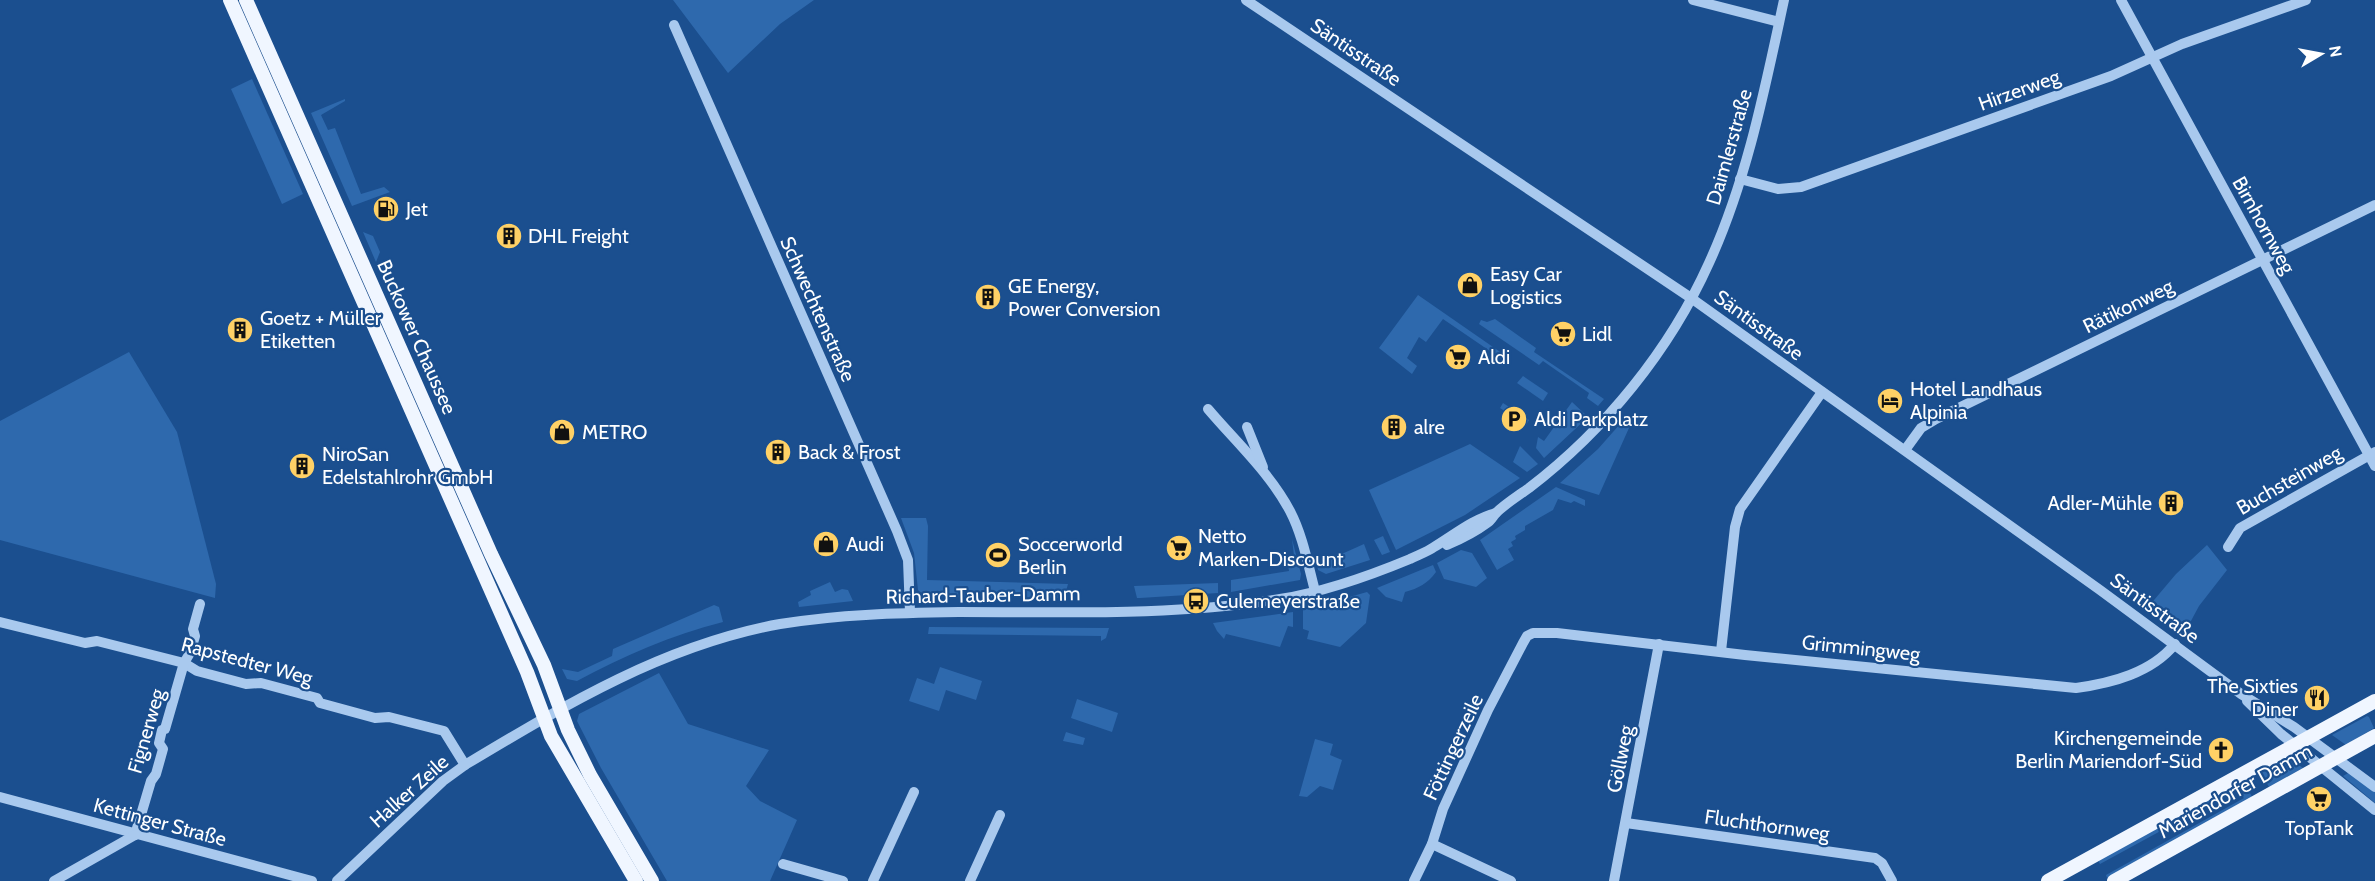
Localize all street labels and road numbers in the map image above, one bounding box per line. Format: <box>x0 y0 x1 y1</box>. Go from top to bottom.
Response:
street label: Säntisstraße <box>1306 13 1406 91</box>
street label: Hirzerweg <box>1975 64 2064 116</box>
street label: Daimlerstraße <box>1701 86 1757 208</box>
street label: Birnhornweg <box>2227 172 2301 279</box>
street label: Schwechtenstraße <box>775 233 861 385</box>
street label: Buckower Chaussee <box>372 256 462 418</box>
street label: Rätikonweg <box>2079 273 2178 338</box>
street label: Säntisstraße <box>1710 285 1808 365</box>
street label: Buchsteinweg <box>2232 440 2347 520</box>
street label: Säntisstraße <box>2106 568 2204 648</box>
street label: Richard-Tauber-Damm <box>885 581 1081 609</box>
street label: Grimmingweg <box>1801 630 1922 666</box>
street label: Rapstedter Weg <box>179 632 316 690</box>
street label: Fignerweg <box>122 685 170 776</box>
street label: Föttingerzeile <box>1418 690 1488 804</box>
street label: Göllweg <box>1602 722 1638 795</box>
street label: Mariendorfer Damm <box>2154 739 2316 843</box>
street label: Halker Zeile <box>365 749 453 833</box>
street label: Kettinger Straße <box>91 793 229 851</box>
street label: Fluchthornweg <box>1703 804 1832 846</box>

